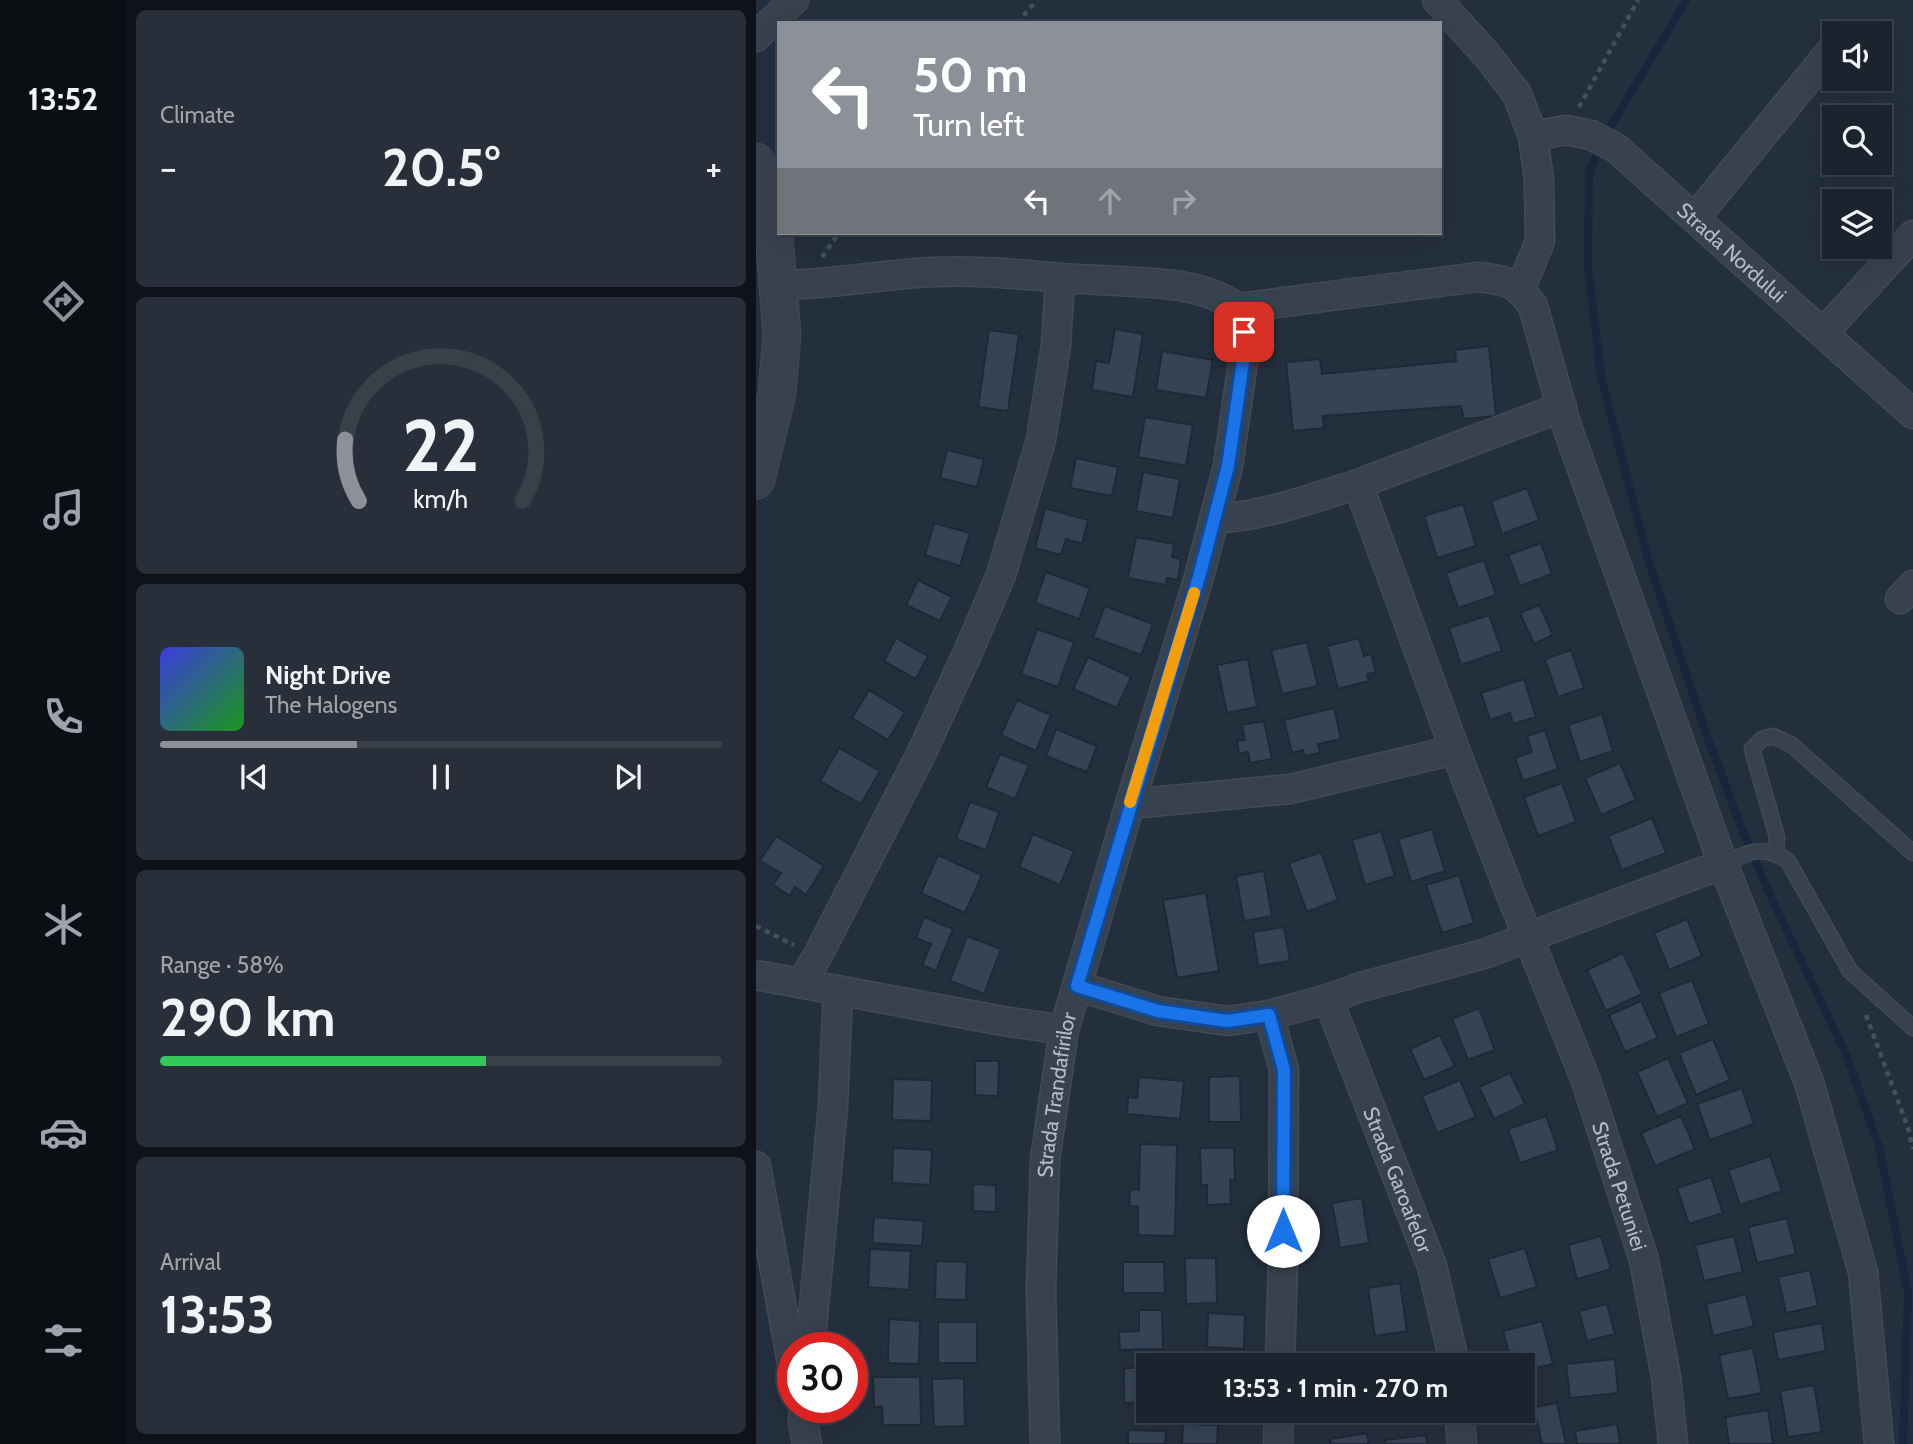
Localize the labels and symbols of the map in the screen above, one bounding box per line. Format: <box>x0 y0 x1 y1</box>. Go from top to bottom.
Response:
street label: Strada Nordului <box>1672 197 1792 307</box>
pin <box>1214 302 1274 362</box>
street label: Strada Trandafirilor <box>1032 1009 1081 1178</box>
street label: Strada Garoafelor <box>1359 1103 1438 1257</box>
street label: Strada Petuniei <box>1587 1118 1653 1254</box>
position arrow <box>1246 1194 1320 1268</box>
speed limit sign: 30 <box>777 1332 868 1423</box>

